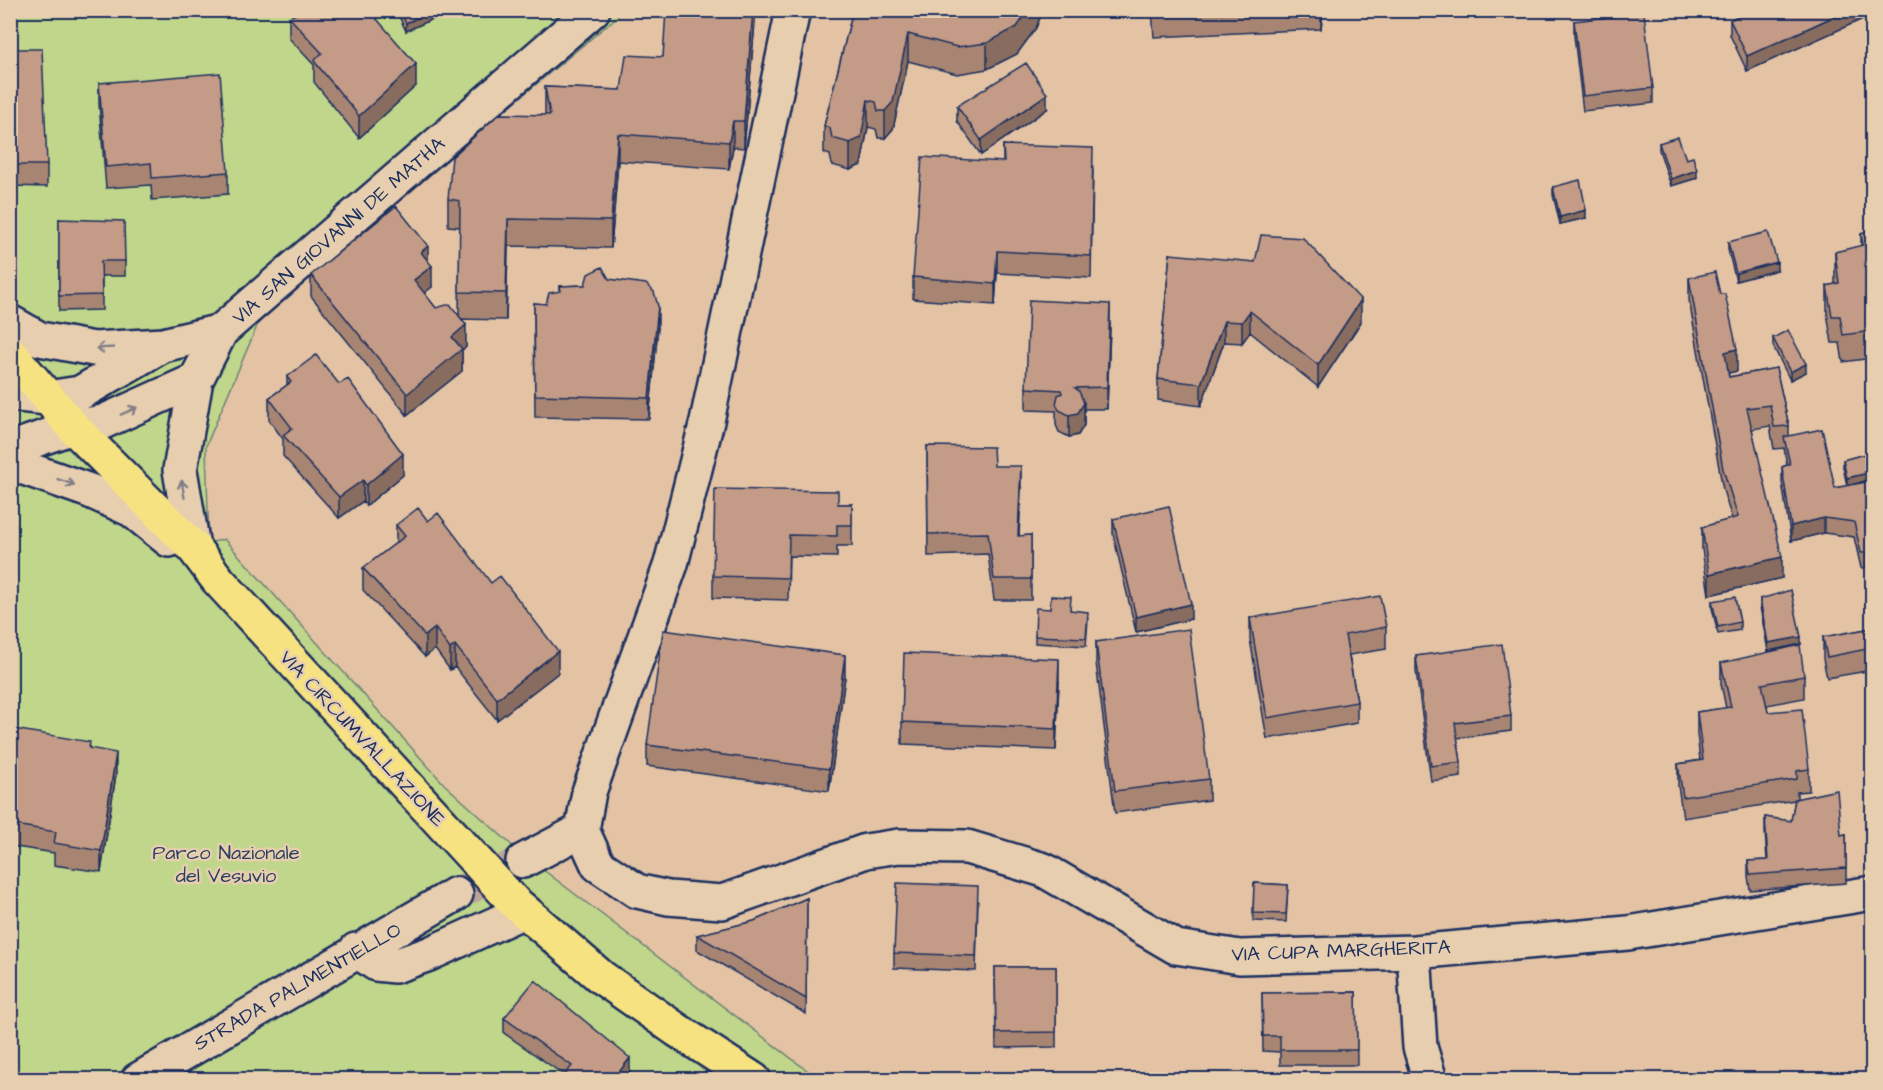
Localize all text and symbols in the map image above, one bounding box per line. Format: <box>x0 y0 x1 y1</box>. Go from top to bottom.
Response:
street label: VIA SAN GIOVANNI DE MATHA <box>226 130 451 331</box>
one-way arrow <box>95 343 115 354</box>
one-way arrow <box>119 405 137 416</box>
one-way arrow <box>56 478 75 489</box>
one-way arrow <box>177 480 188 500</box>
street label: VIA CIRCUMVALLAZIONE <box>273 644 452 833</box>
park label: Parco Nazionale del Vesuvio <box>153 839 300 890</box>
street label: STRADA PALMENTIELLO <box>189 916 406 1058</box>
street label: VIA CUPA MARGHERITA <box>1231 933 1451 969</box>

